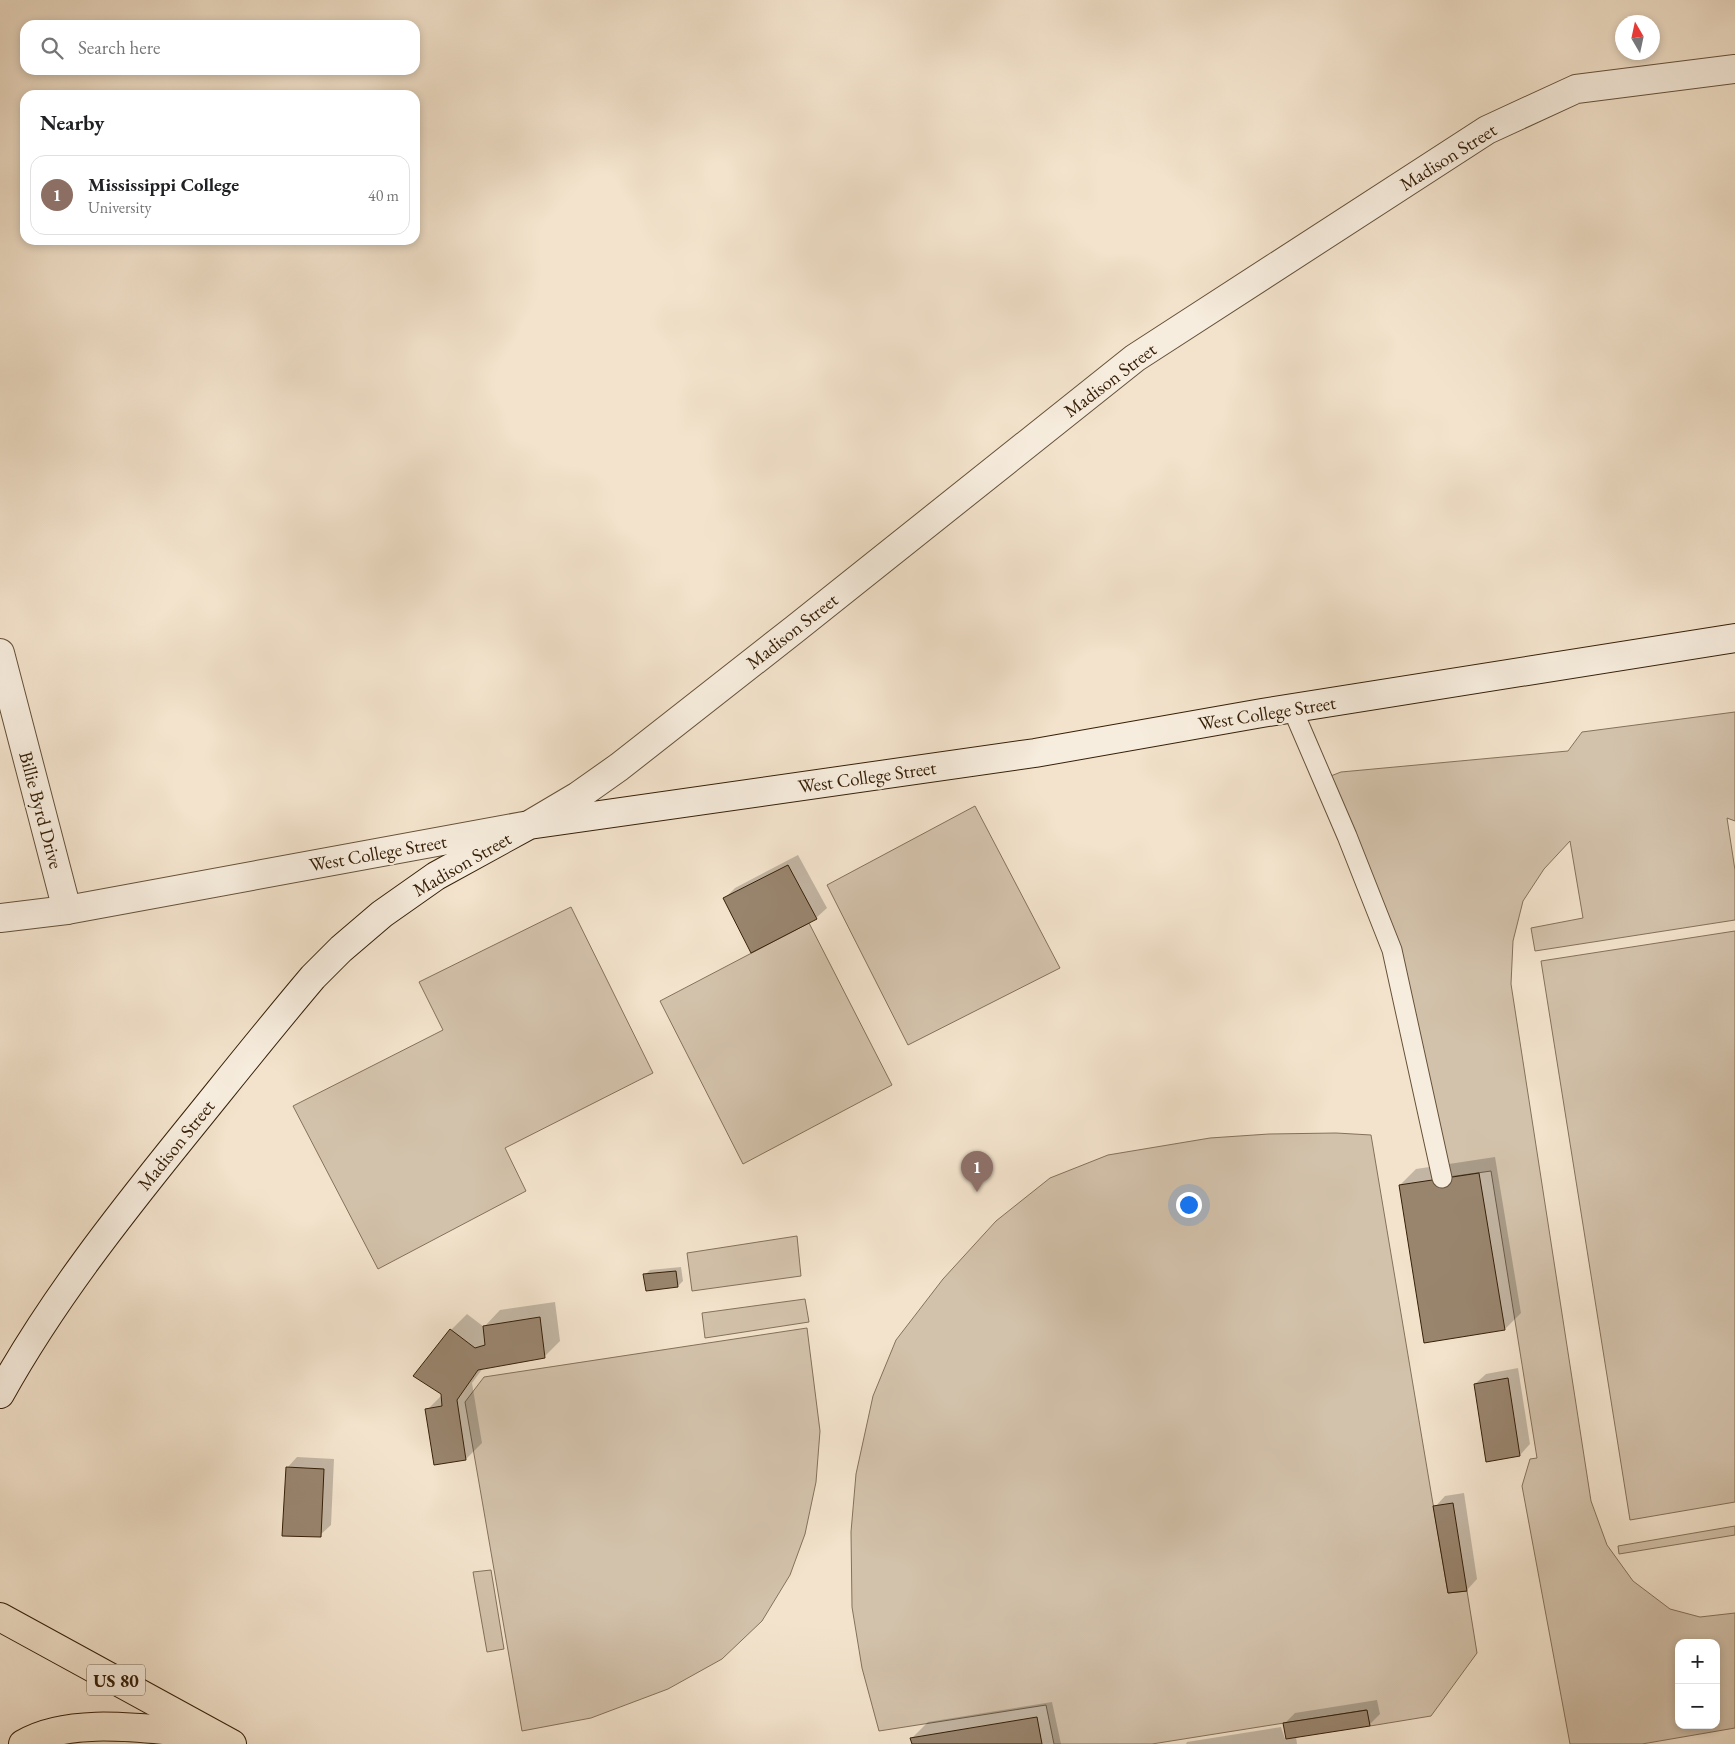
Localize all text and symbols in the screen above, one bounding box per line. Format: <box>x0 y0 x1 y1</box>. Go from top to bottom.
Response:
north arrow <box>1615 15 1660 60</box>
search box <box>20 20 420 75</box>
icon: search <box>38 34 66 62</box>
text: Search here <box>78 35 160 60</box>
text: Nearby <box>40 109 104 136</box>
street label: Madison Street <box>1395 117 1501 197</box>
text: Mississippi College <box>88 172 239 197</box>
text: 1 <box>53 185 61 206</box>
text: 40 m <box>368 185 399 206</box>
text: University <box>88 197 152 218</box>
street label: Madison Street <box>1059 337 1161 423</box>
street label: Madison Street <box>741 587 843 675</box>
street label: West College Street <box>1196 690 1338 736</box>
street label: Billie Byrd Drive <box>13 749 69 871</box>
street label: West College Street <box>796 755 938 799</box>
street label: Madison Street <box>408 826 516 902</box>
street label: West College Street <box>307 829 449 877</box>
street label: Madison Street <box>132 1094 220 1196</box>
pin: 1 <box>961 1151 993 1192</box>
your location <box>1176 1192 1202 1218</box>
map controls <box>1675 1639 1720 1729</box>
button: + <box>1675 1639 1720 1684</box>
road number: US 80 <box>87 1664 145 1696</box>
button: − <box>1675 1684 1720 1729</box>

